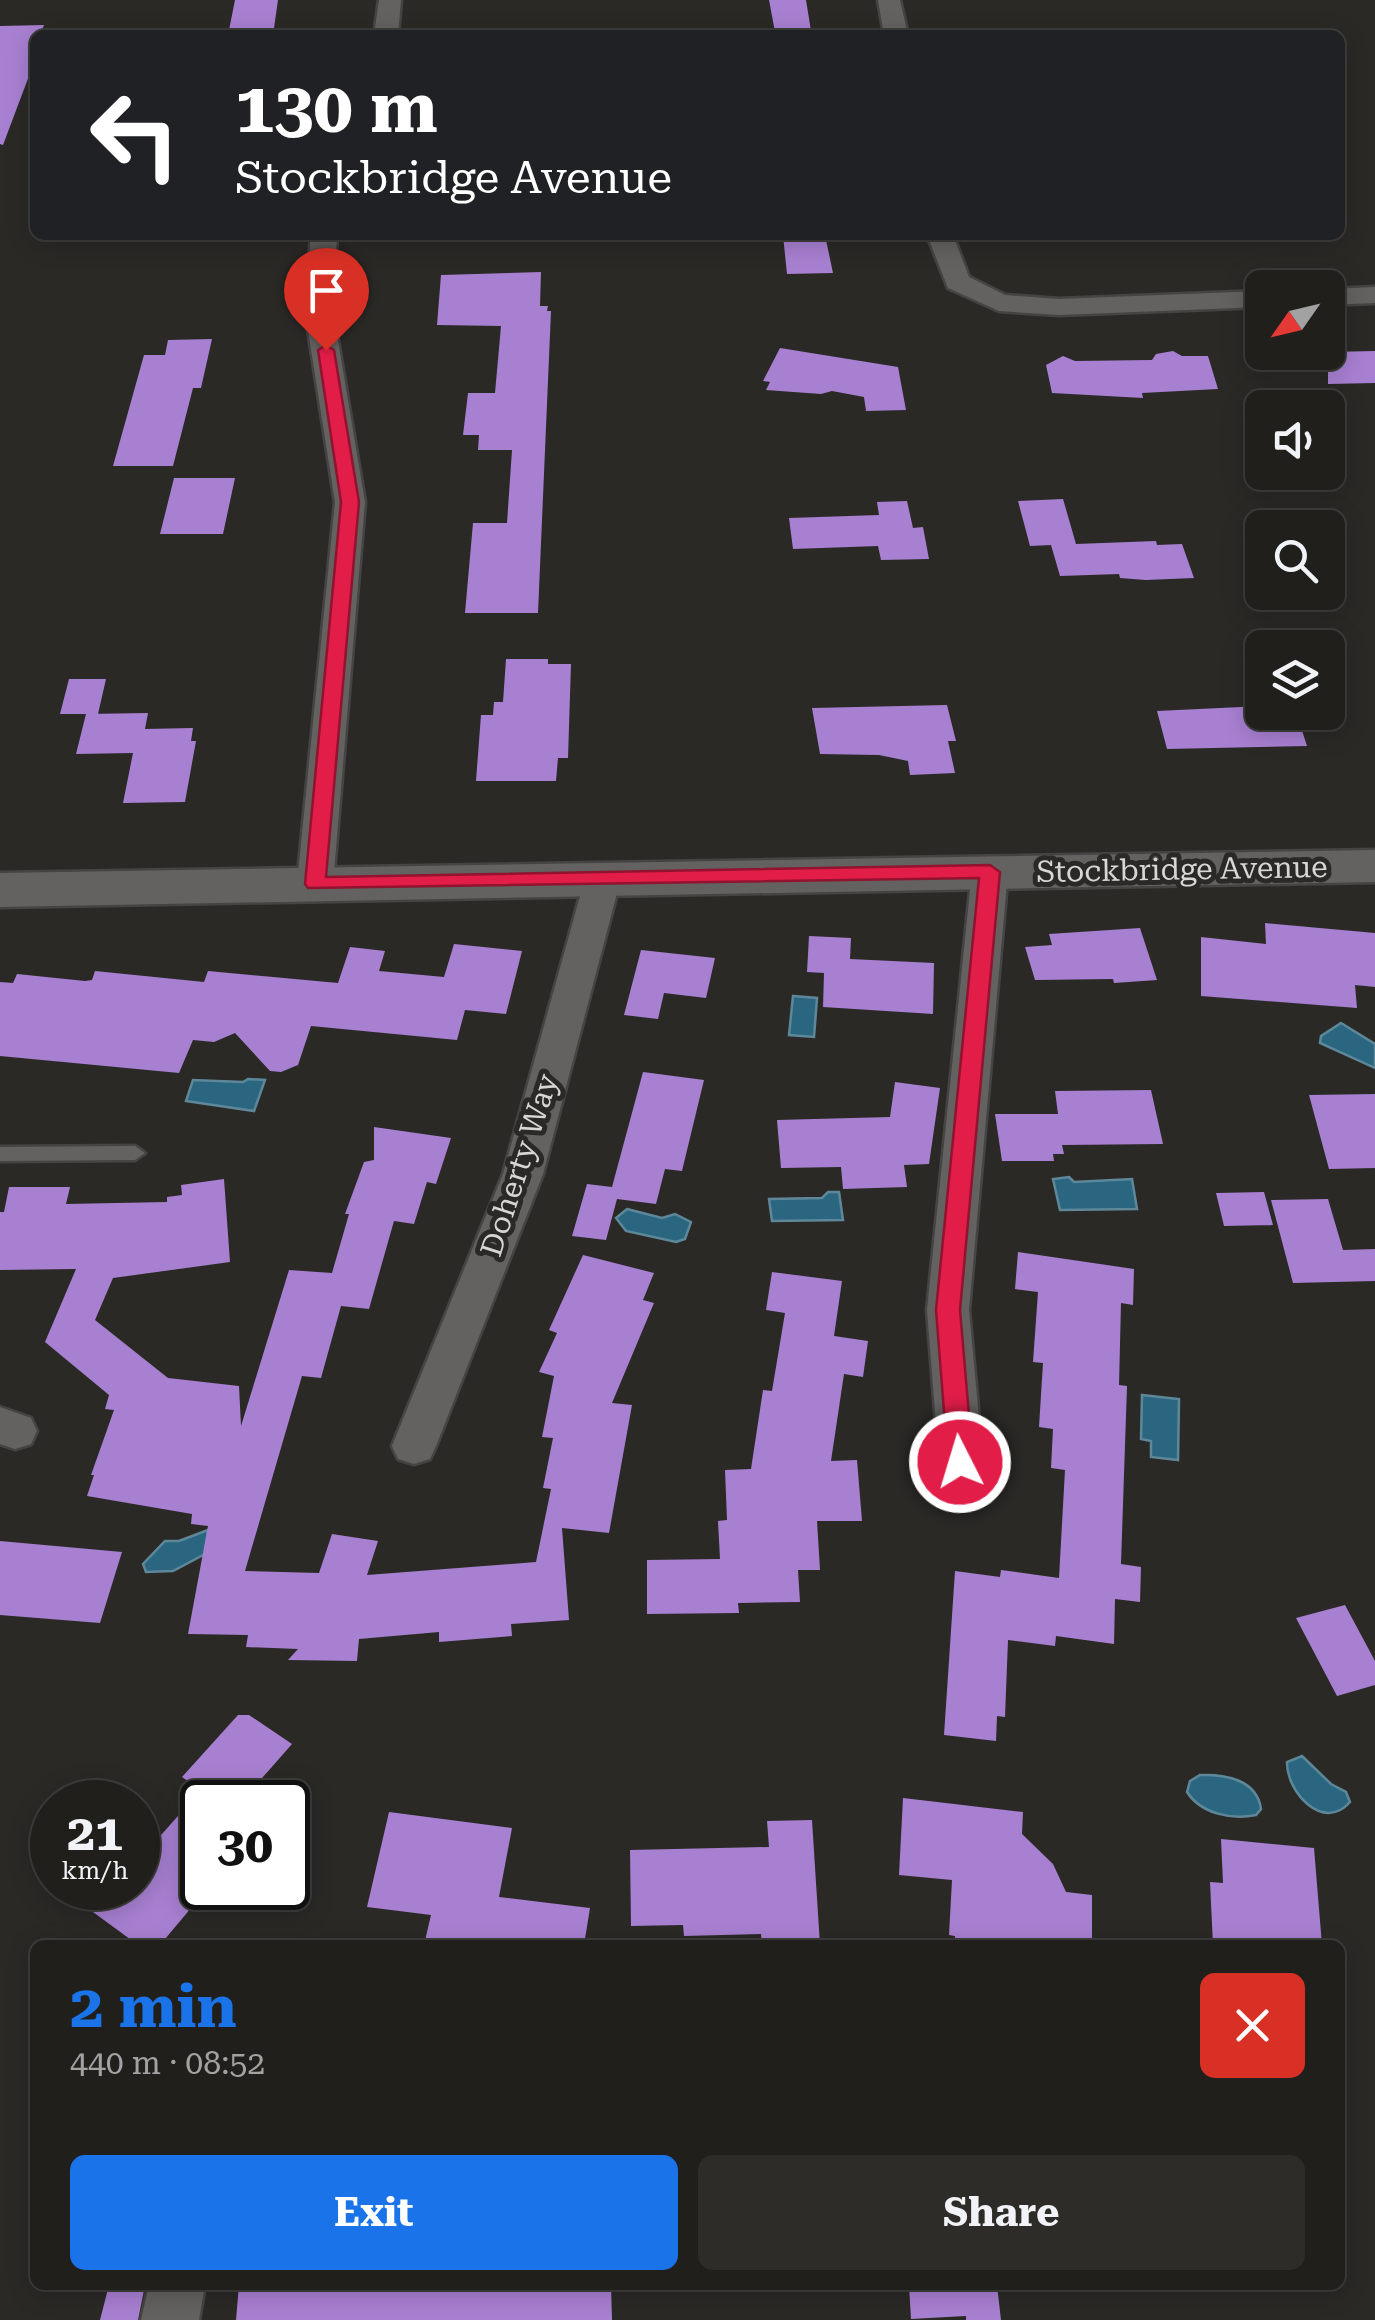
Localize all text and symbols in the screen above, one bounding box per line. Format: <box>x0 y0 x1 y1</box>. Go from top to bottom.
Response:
text: 130 m <box>235 67 438 149</box>
icon: left <box>70 70 200 200</box>
text: Stockbridge Avenue <box>235 151 672 204</box>
pin <box>284 248 369 351</box>
icon: arrive <box>299 263 354 318</box>
north arrow <box>1245 270 1345 370</box>
map controls <box>1245 270 1345 730</box>
button: sound <box>1245 390 1345 490</box>
button: search <box>1245 510 1345 610</box>
button: layers <box>1245 630 1345 730</box>
street label: Stockbridge Avenue <box>1036 849 1328 889</box>
street label: Doherty Way <box>473 1069 565 1261</box>
position arrow <box>908 1410 1012 1514</box>
speed limit sign: 30 <box>180 1780 310 1910</box>
text: 21 <box>67 1804 123 1862</box>
text: km/h <box>62 1856 128 1885</box>
text: 2 min <box>70 1971 237 2042</box>
button: close <box>1200 1973 1305 2078</box>
text: 440 m · 08:52 <box>70 2044 265 2082</box>
button: Exit <box>70 2155 678 2270</box>
button: Share <box>698 2155 1305 2270</box>

